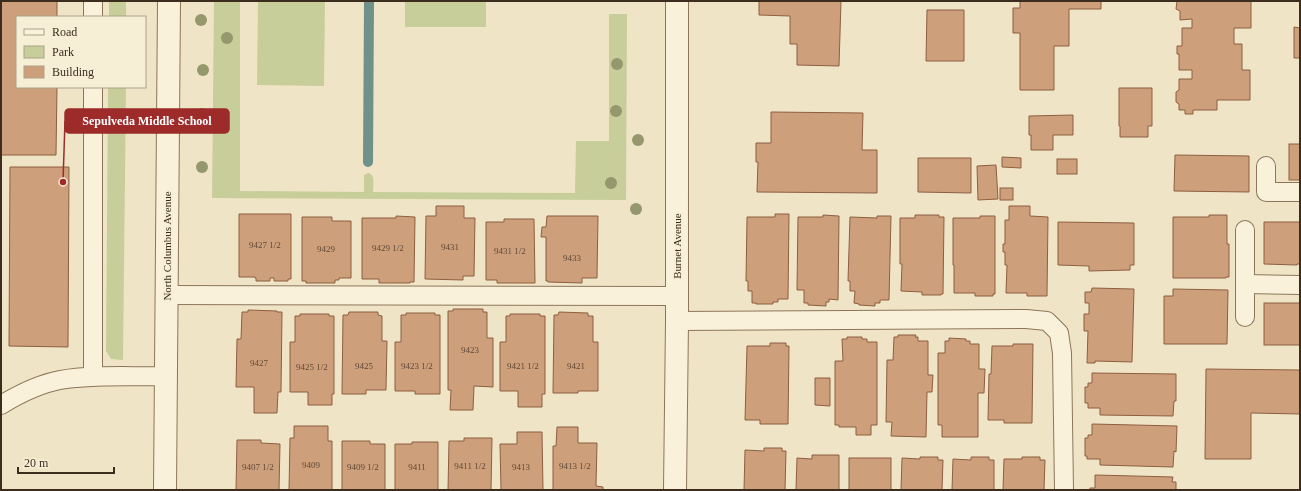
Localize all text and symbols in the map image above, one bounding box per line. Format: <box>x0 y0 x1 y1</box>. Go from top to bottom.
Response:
legend <box>16 16 146 88</box>
text: Road <box>52 25 77 39</box>
text: Park <box>52 45 74 59</box>
text: Building <box>52 65 94 79</box>
callout: Sepulveda Middle School <box>65 109 229 133</box>
text: Sepulveda Middle School <box>82 114 212 128</box>
street label: North Columbus Avenue <box>161 191 173 301</box>
street label: Burnet Avenue <box>671 213 683 279</box>
house number: 9427 1/2 <box>249 240 281 250</box>
house number: 9431 <box>441 242 459 252</box>
house number: 9429 1/2 <box>372 243 404 253</box>
house number: 9429 <box>317 244 336 254</box>
house number: 9431 1/2 <box>494 246 526 256</box>
house number: 9433 <box>563 253 582 263</box>
house number: 9423 <box>461 345 480 355</box>
house number: 9427 <box>250 358 269 368</box>
house number: 9425 <box>355 361 374 371</box>
house number: 9423 1/2 <box>401 361 433 371</box>
house number: 9421 1/2 <box>507 361 539 371</box>
house number: 9421 <box>567 361 585 371</box>
house number: 9425 1/2 <box>296 362 328 372</box>
scale bar <box>18 449 114 475</box>
text: 20 m <box>24 456 49 470</box>
house number: 9409 <box>302 460 321 470</box>
house number: 9411 1/2 <box>454 461 486 471</box>
house number: 9413 1/2 <box>559 461 591 471</box>
house number: 9407 1/2 <box>242 462 274 472</box>
house number: 9409 1/2 <box>347 462 379 472</box>
house number: 9411 <box>408 462 426 472</box>
house number: 9413 <box>512 462 531 472</box>

